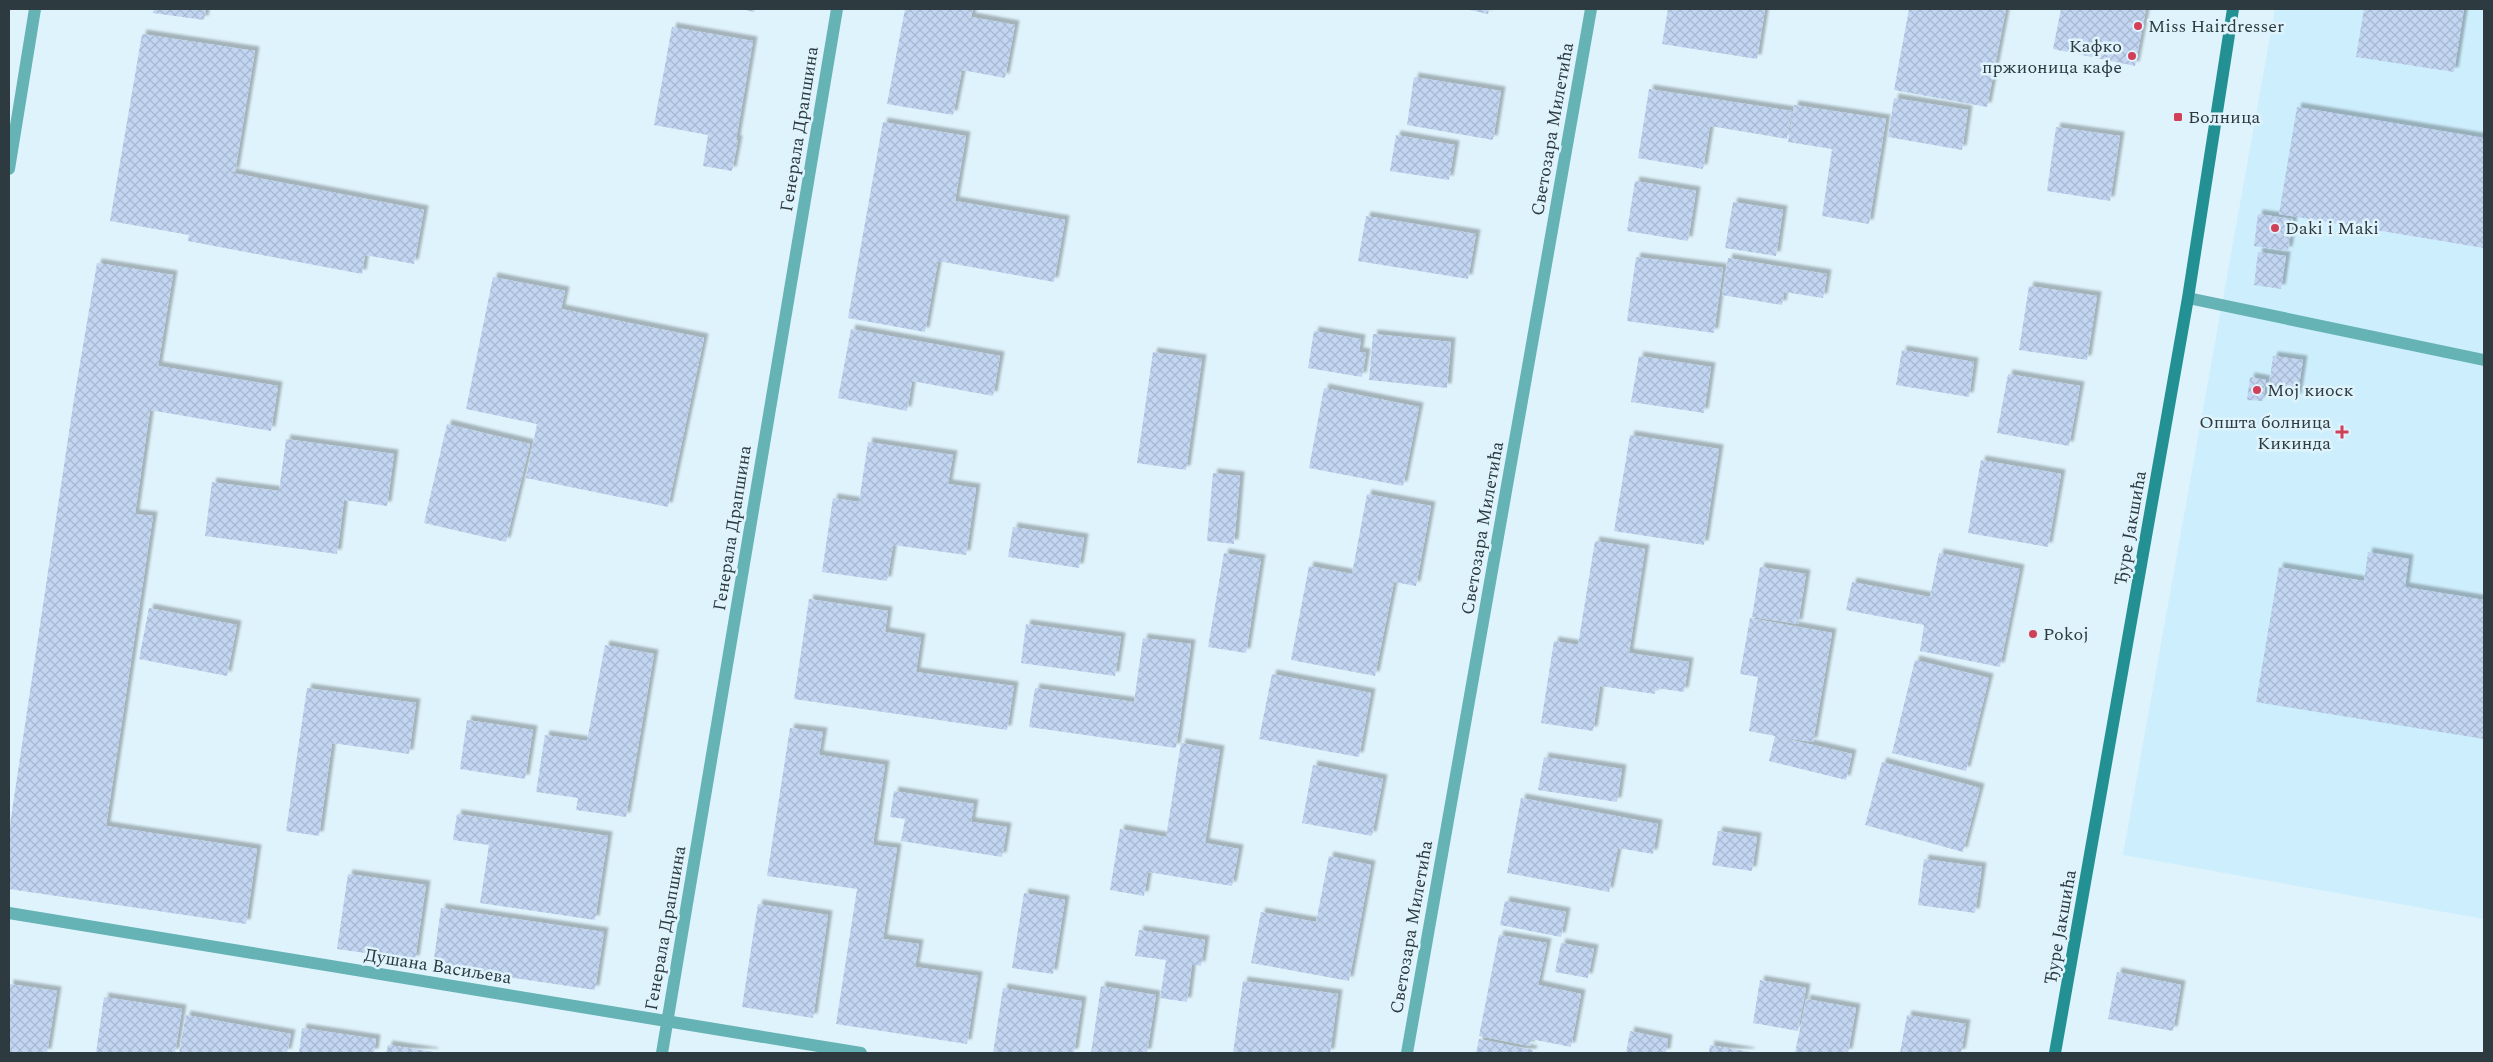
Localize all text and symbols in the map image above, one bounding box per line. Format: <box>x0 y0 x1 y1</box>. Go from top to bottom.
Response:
place label: Miss Hairdresser <box>2148 13 2284 40</box>
marker: Miss Hairdresser <box>2132 20 2144 32</box>
place label: Кафко пржионица кафе <box>1982 33 2122 81</box>
street label: Светозара Милетића <box>1524 40 1581 218</box>
street label: Генерала Драпшина <box>773 44 826 214</box>
marker: Кафко пржионица кафе <box>2126 50 2138 62</box>
place label: Болница <box>2188 104 2260 131</box>
marker: Болница <box>2172 111 2184 123</box>
place label: Daki i Maki <box>2285 215 2379 242</box>
marker: Daki i Maki <box>2269 222 2281 234</box>
place label: Мој киоск <box>2267 377 2353 404</box>
marker: Мој киоск <box>2251 384 2263 396</box>
place label: Општа болница Кикинда <box>2199 409 2331 457</box>
marker: Општа болница Кикинда <box>2335 425 2349 439</box>
street label: Светозара Милетића <box>1454 439 1511 617</box>
street label: Генерала Драпшина <box>706 443 759 613</box>
street label: Ђуре Јакшића <box>2107 468 2154 588</box>
place label: Pokoj <box>2043 621 2089 648</box>
marker: Pokoj <box>2027 628 2039 640</box>
street label: Светозара Милетића <box>1383 838 1440 1016</box>
street label: Генерала Драпшина <box>638 843 693 1013</box>
street label: Ђуре Јакшића <box>2037 867 2084 987</box>
street label: Душана Васиљева <box>362 941 514 992</box>

